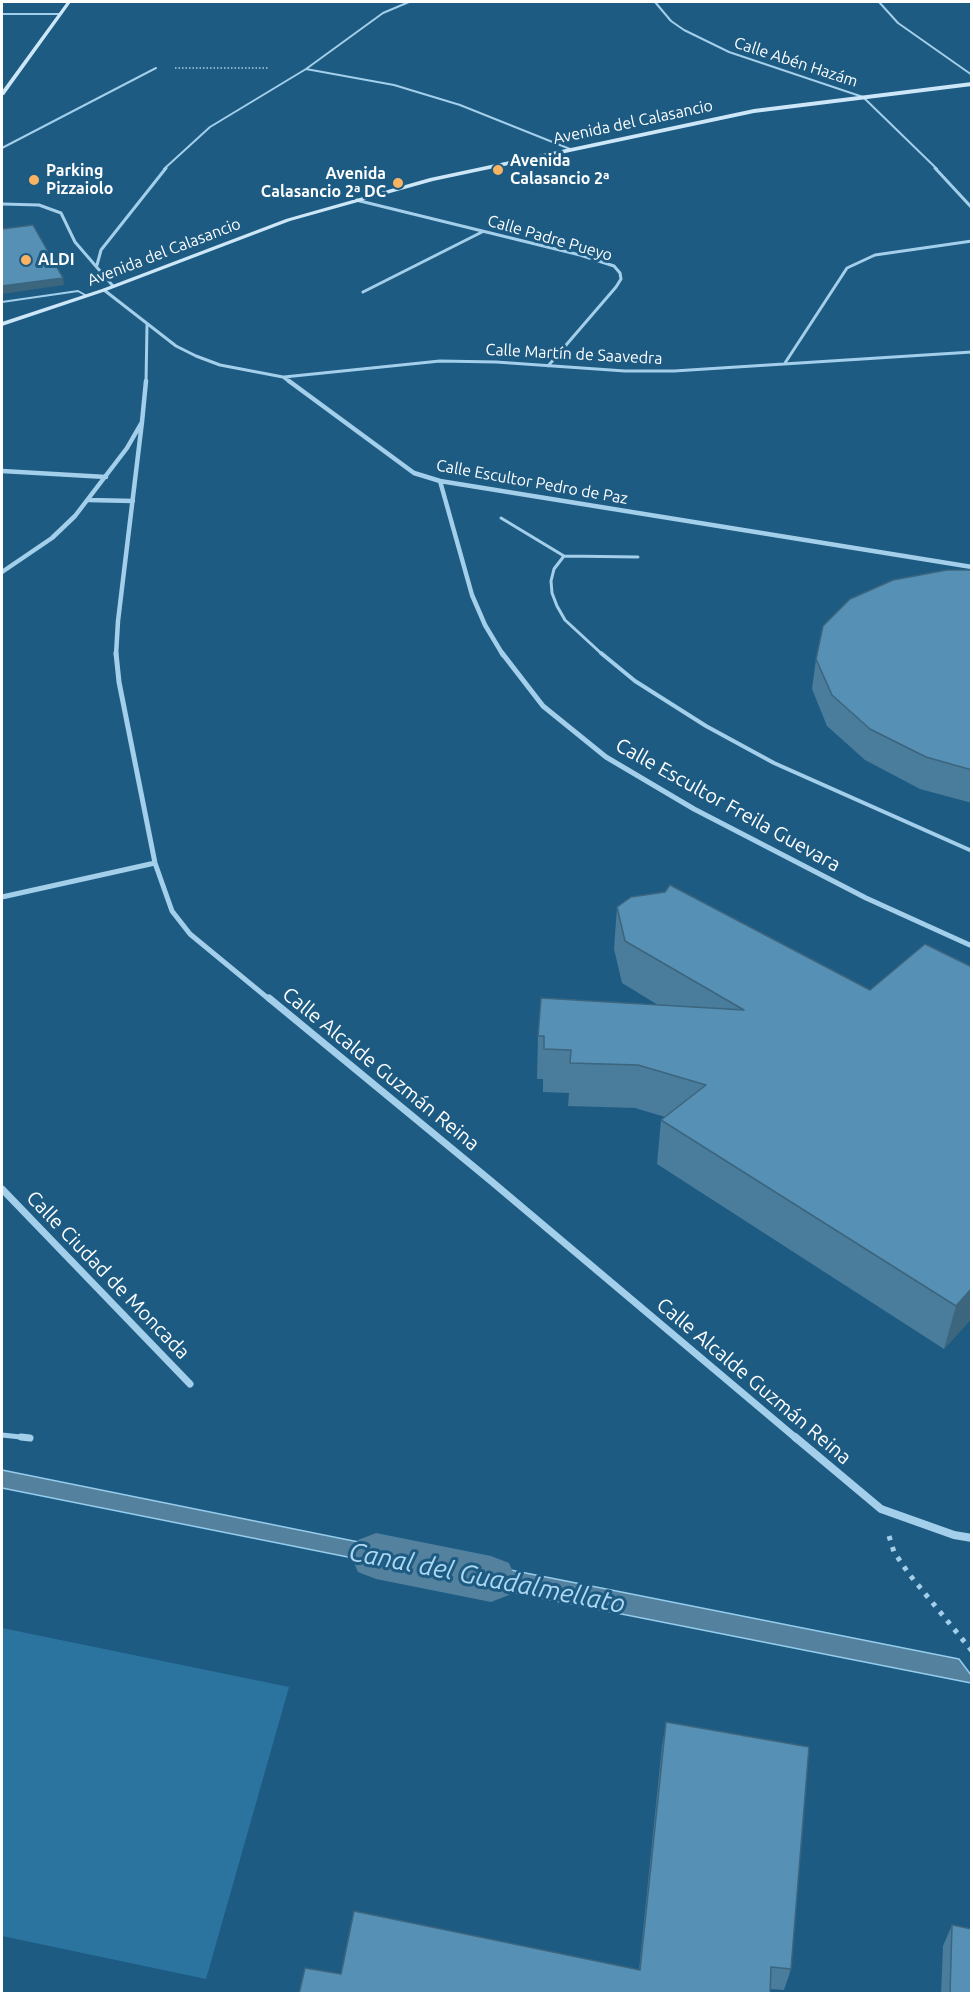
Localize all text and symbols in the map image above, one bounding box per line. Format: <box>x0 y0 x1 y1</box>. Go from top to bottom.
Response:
street label: Calle Abén Hazám <box>732 33 860 91</box>
street label: Avenida del Calasancio <box>551 96 715 148</box>
place label: Avenida Calasancio 2ª <box>510 151 609 189</box>
place label: Parking Pizzaiolo <box>46 161 113 199</box>
marker: Avenida Calasancio 2ª <box>491 163 505 177</box>
place label: Avenida Calasancio 2ª DC <box>261 164 386 202</box>
marker: Parking Pizzaiolo <box>27 173 41 187</box>
marker: Avenida Calasancio 2ª DC <box>391 176 405 190</box>
street label: Calle Padre Pueyo <box>485 211 615 265</box>
street label: Avenida del Calasancio <box>85 214 243 290</box>
place label: ALDI <box>38 250 75 270</box>
marker: ALDI <box>19 253 33 267</box>
street label: Calle Martín de Saavedra <box>485 340 663 368</box>
street label: Calle Escultor Pedro de Paz <box>435 456 629 508</box>
street label: Calle Escultor Freila Guevara <box>611 733 845 877</box>
street label: Calle Alcalde Guzmán Reina <box>278 982 484 1156</box>
street label: Calle Ciudad de Moncada <box>21 1186 195 1364</box>
street label: Calle Alcalde Guzmán Reina <box>652 1293 856 1469</box>
water label: Canal del Guadalmellato <box>346 1536 628 1620</box>

